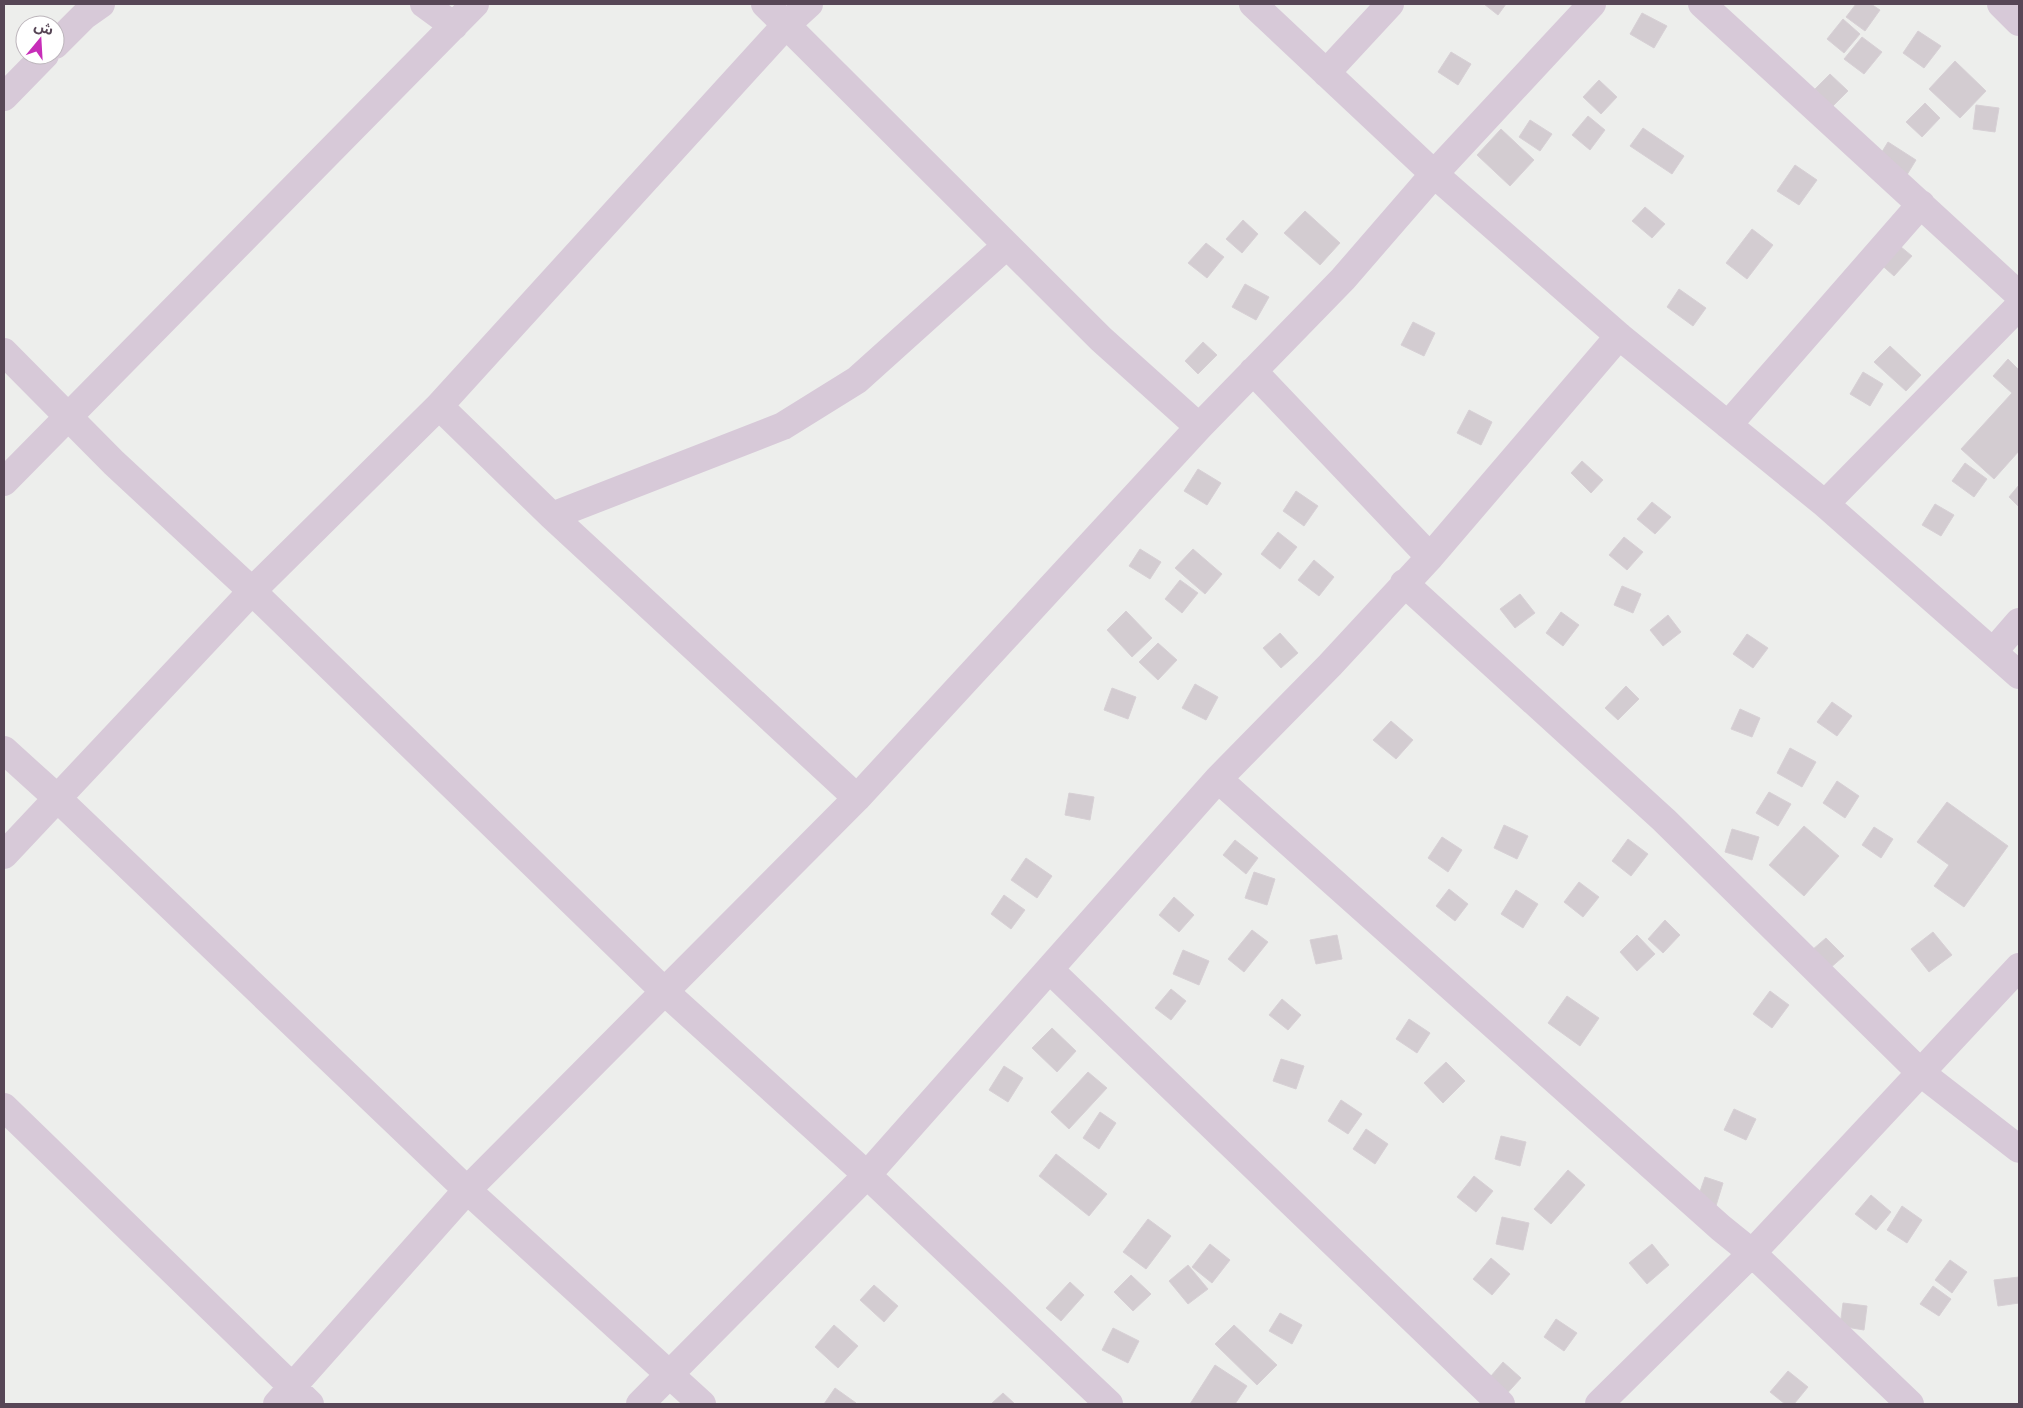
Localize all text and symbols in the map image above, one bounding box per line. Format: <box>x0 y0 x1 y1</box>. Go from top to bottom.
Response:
north arrow <box>15 15 65 65</box>
text: ش <box>32 19 55 38</box>

